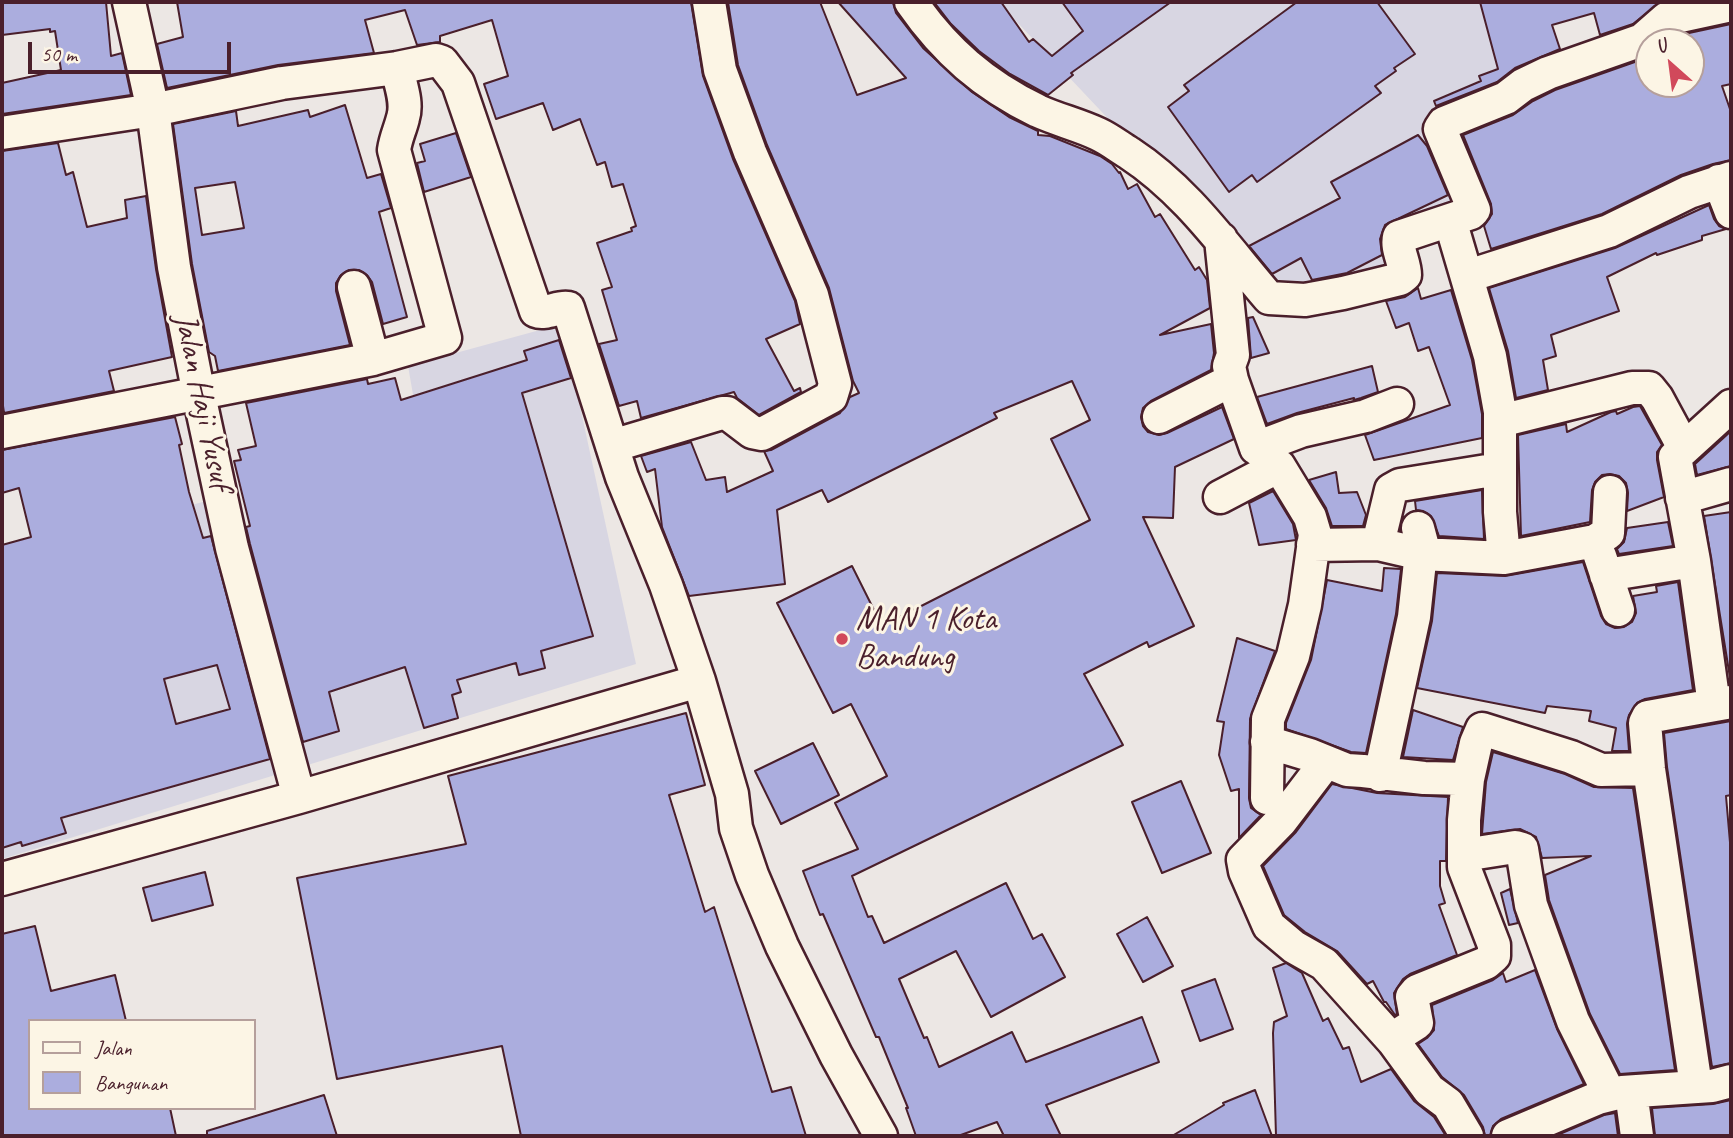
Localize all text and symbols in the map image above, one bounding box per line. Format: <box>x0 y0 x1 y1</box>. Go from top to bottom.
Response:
scale bar <box>32 28 234 72</box>
north arrow <box>1635 28 1705 98</box>
text: U <box>1651 33 1671 59</box>
text: 50 m <box>41 41 77 67</box>
street label: Jalan Haji Yusuf <box>164 310 240 494</box>
place label: MAN 1 Kota Bandung <box>856 600 996 678</box>
marker: MAN 1 Kota Bandung <box>834 631 850 647</box>
legend <box>28 1019 256 1110</box>
text: Jalan <box>95 1035 132 1061</box>
text: Bangunan <box>95 1070 167 1096</box>

